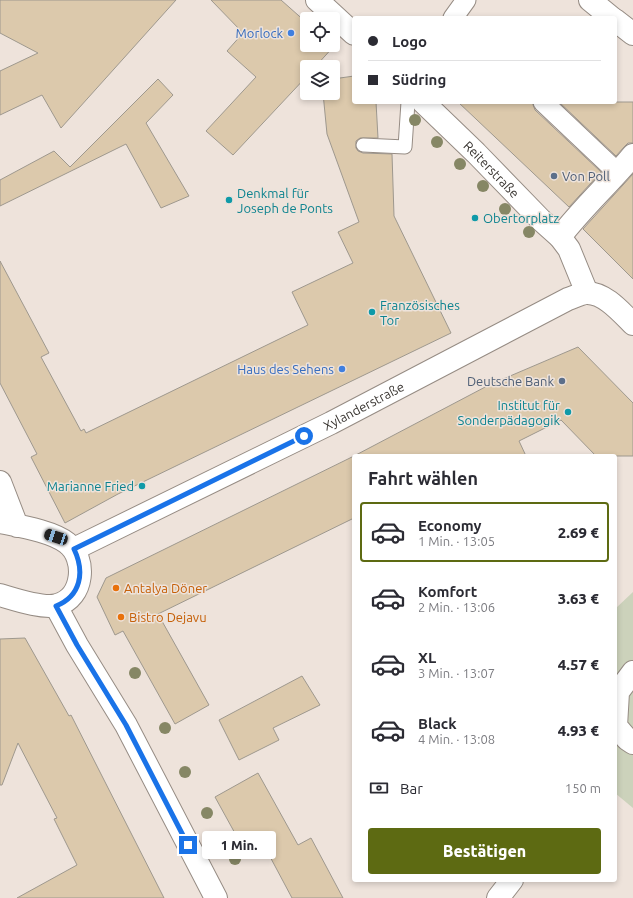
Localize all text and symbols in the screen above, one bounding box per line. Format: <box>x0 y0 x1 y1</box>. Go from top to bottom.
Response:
map controls <box>300 12 340 100</box>
button: locate <box>300 12 340 52</box>
place label: Morlock <box>236 26 283 40</box>
marker: Morlock <box>286 28 296 38</box>
text: Logo <box>392 33 427 50</box>
button: layers <box>300 60 340 100</box>
text: Südring <box>392 71 446 88</box>
street label: Reiterstraße <box>461 138 522 200</box>
place label: Von Poll <box>562 169 610 183</box>
marker: Von Poll <box>549 171 559 181</box>
place label: Denkmal für Joseph de Ponts <box>237 186 333 215</box>
marker: Denkmal für Joseph de Ponts <box>224 195 234 205</box>
place label: Obertorplatz <box>483 211 559 225</box>
marker: Obertorplatz <box>470 213 480 223</box>
place label: Französisches Tor <box>380 298 460 327</box>
marker: Französisches Tor <box>367 307 377 317</box>
place label: Haus des Sehens <box>237 362 334 376</box>
marker: Haus des Sehens <box>337 364 347 374</box>
place label: Deutsche Bank <box>467 374 554 388</box>
marker: Deutsche Bank <box>557 376 567 386</box>
street label: Xylanderstraße <box>321 379 406 433</box>
place label: Institut für Sonderpädagogik <box>458 398 560 427</box>
marker: Institut für Sonderpädagogik <box>563 407 573 417</box>
route start <box>295 427 313 445</box>
text: Fahrt wählen <box>368 468 478 488</box>
place label: Marianne Fried <box>47 479 134 493</box>
marker: Marianne Fried <box>137 481 147 491</box>
icon: car <box>370 514 406 550</box>
text: Economy <box>418 517 482 534</box>
text: 2.69 € <box>558 524 599 541</box>
car <box>43 528 69 546</box>
text: 1 Min. · 13:05 <box>418 534 495 548</box>
icon: car <box>370 580 406 616</box>
place label: Antalya Döner <box>124 581 207 595</box>
marker: Antalya Döner <box>111 583 121 593</box>
text: Komfort <box>418 583 477 600</box>
text: 3.63 € <box>558 590 599 607</box>
text: 2 Min. · 13:06 <box>418 600 495 614</box>
place label: Bistro Dejavu <box>129 610 207 624</box>
marker: Bistro Dejavu <box>116 612 126 622</box>
icon: car <box>370 646 406 682</box>
text: XL <box>418 649 436 666</box>
text: 4.57 € <box>558 656 599 673</box>
text: 3 Min. · 13:07 <box>418 666 495 680</box>
icon: car <box>370 712 406 748</box>
text: Black <box>418 715 457 732</box>
text: 4.93 € <box>558 722 599 739</box>
text: 4 Min. · 13:08 <box>418 732 495 746</box>
icon: cash <box>368 777 390 799</box>
text: Bar <box>400 780 423 797</box>
text: 150 m <box>565 781 601 795</box>
button: Bestätigen <box>368 828 601 874</box>
callout: 1 Min. <box>202 831 276 859</box>
route end <box>179 836 197 854</box>
text: 1 Min. <box>221 838 257 852</box>

